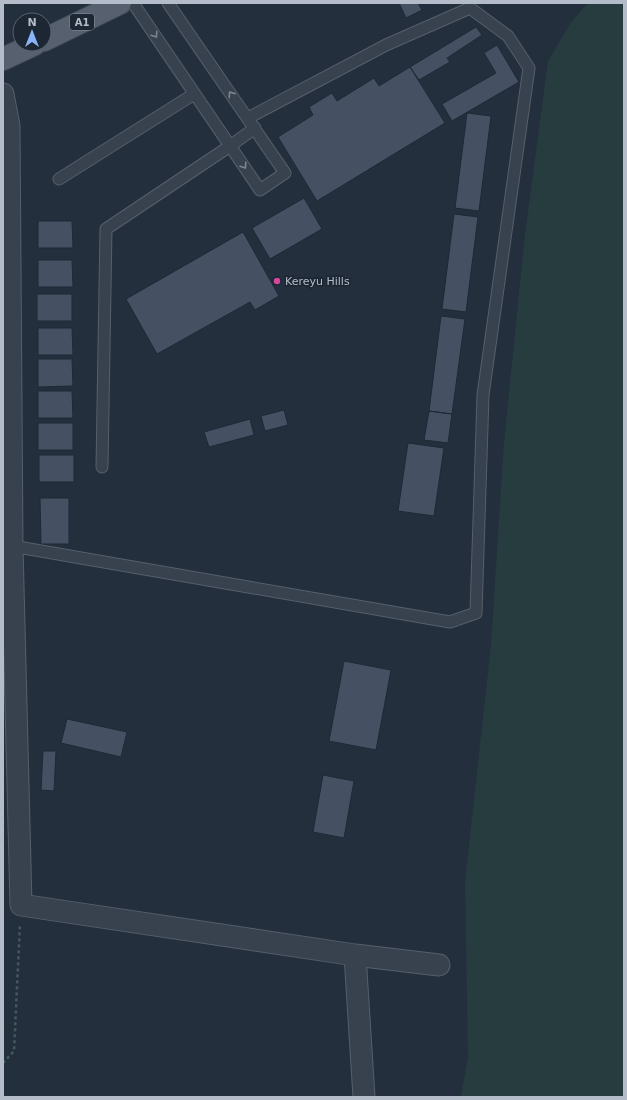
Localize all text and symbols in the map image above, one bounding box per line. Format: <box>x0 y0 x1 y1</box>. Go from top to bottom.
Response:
north arrow <box>12 12 52 52</box>
road number: A1 <box>70 14 94 30</box>
text: N <box>27 16 37 29</box>
one-way arrow <box>150 31 157 38</box>
one-way arrow <box>229 92 236 99</box>
one-way arrow <box>239 162 247 169</box>
place label: Kereyu Hills <box>285 275 350 288</box>
marker: Kereyu Hills <box>272 276 282 286</box>

